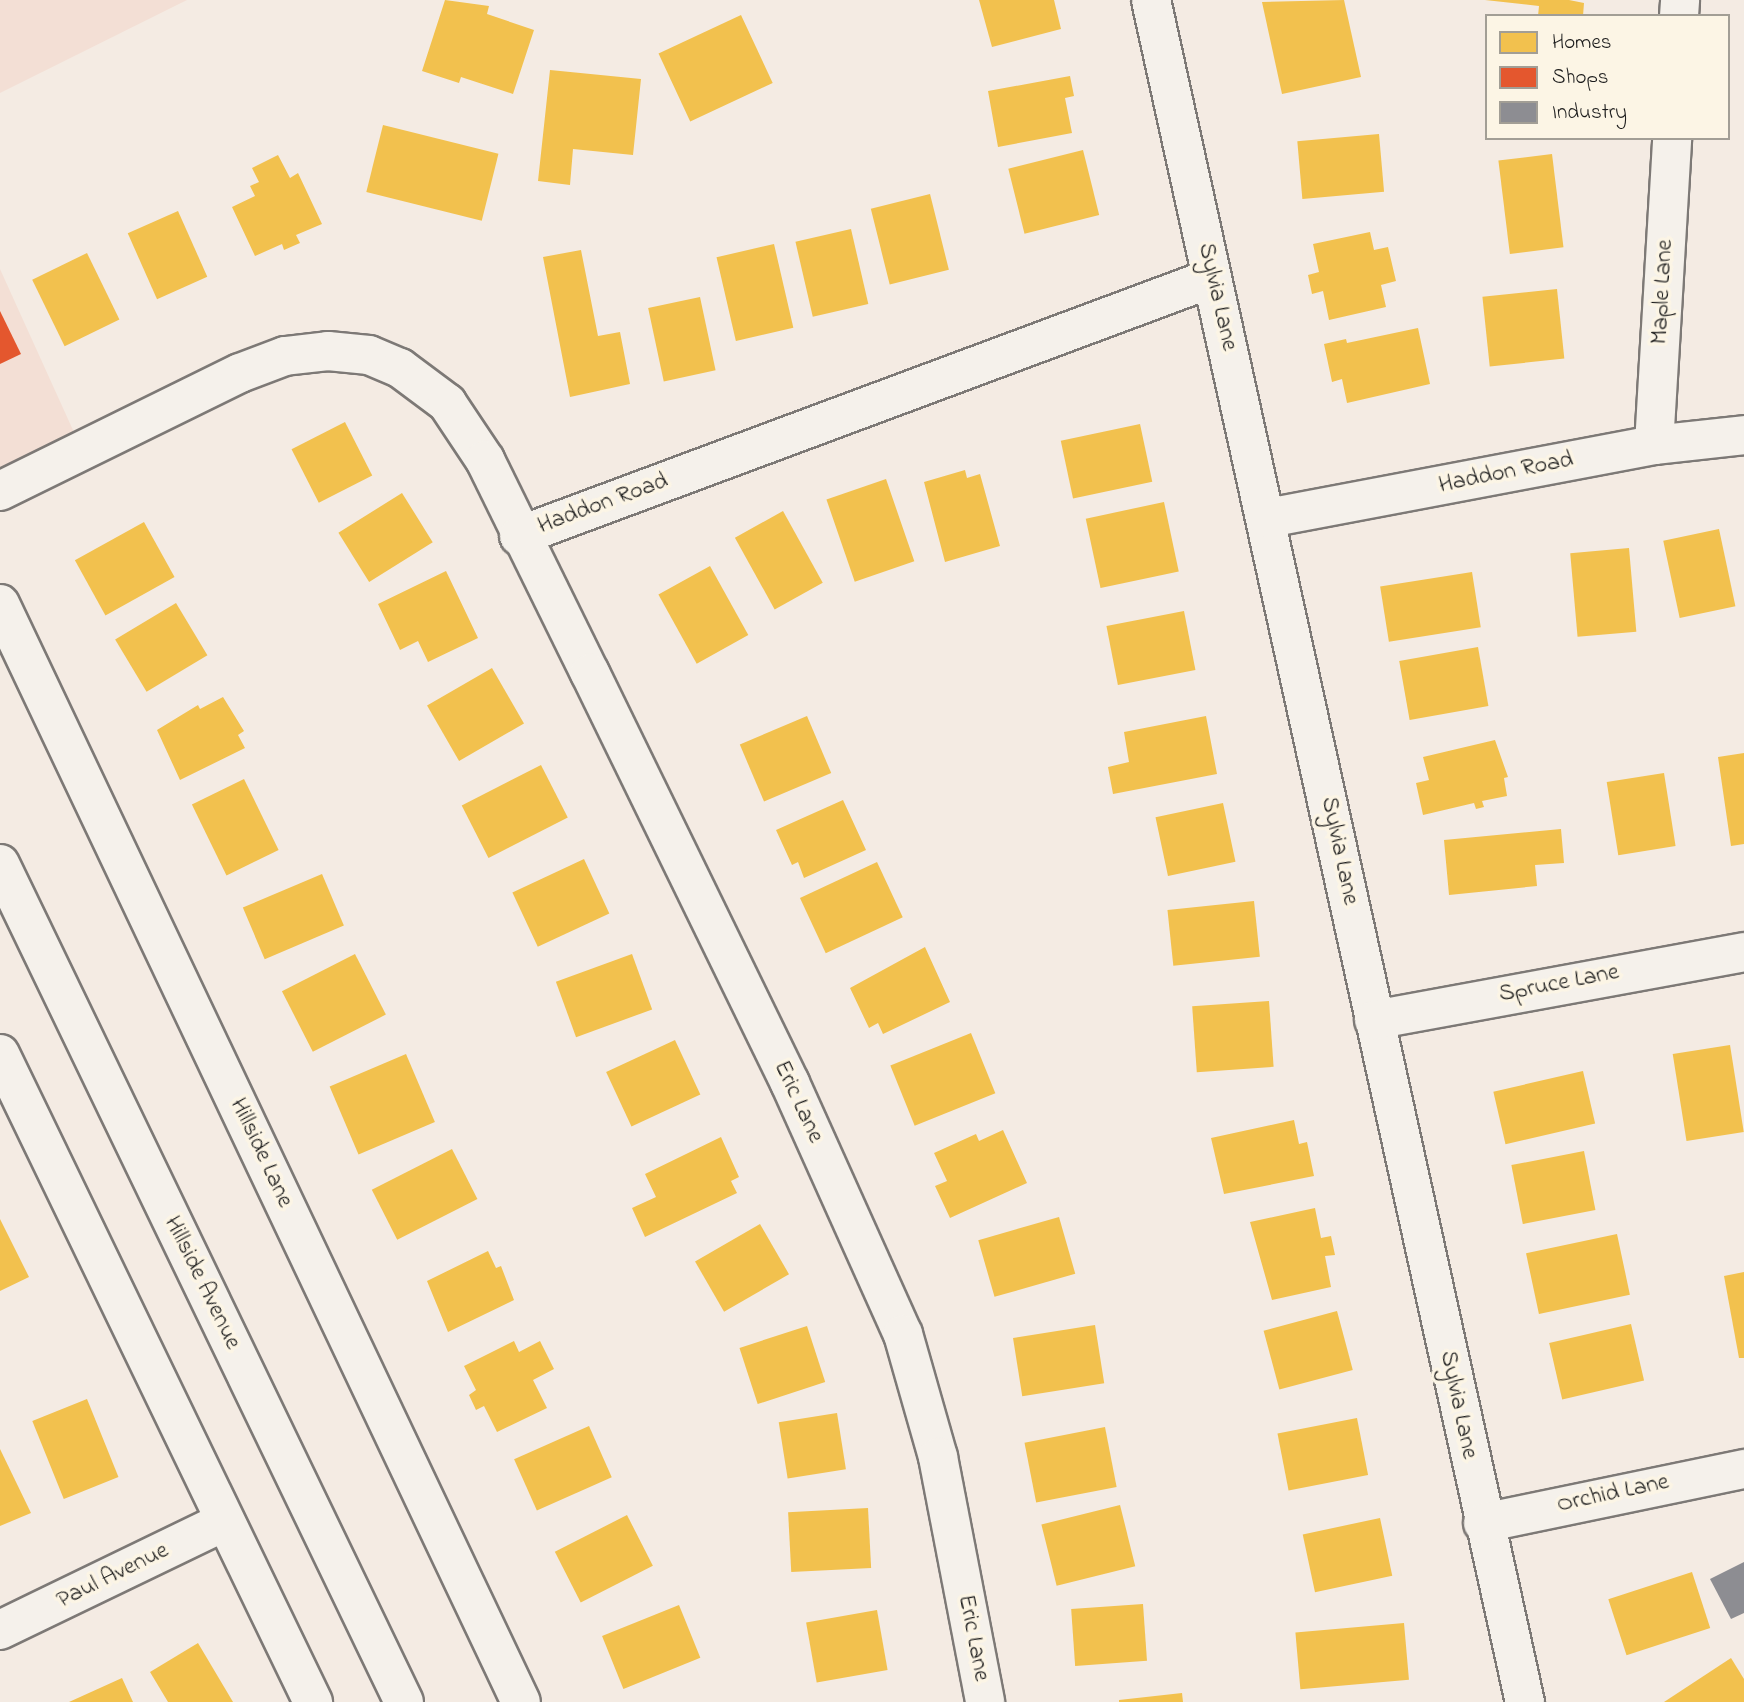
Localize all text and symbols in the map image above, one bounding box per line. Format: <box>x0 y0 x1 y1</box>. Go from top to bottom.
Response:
legend <box>1485 14 1730 140</box>
text: Homes <box>1552 28 1612 58</box>
text: Shops <box>1552 63 1609 93</box>
text: Industry <box>1552 98 1627 128</box>
street label: Maple Lane <box>1646 239 1680 345</box>
street label: Sylvia Lane <box>1191 240 1243 354</box>
street label: Haddon Road <box>1436 446 1576 500</box>
street label: Haddon Road <box>534 467 672 541</box>
street label: Sylvia Lane <box>1314 794 1364 908</box>
street label: Spruce Lane <box>1497 958 1621 1010</box>
street label: Eric Lane <box>766 1056 830 1148</box>
street label: Hillside Lane <box>223 1094 299 1212</box>
street label: Hillside Avenue <box>157 1212 247 1354</box>
street label: Sylvia Lane <box>1433 1348 1483 1462</box>
street label: Orchid Lane <box>1554 1468 1672 1520</box>
street label: Paul Avenue <box>52 1537 174 1615</box>
street label: Eric Lane <box>951 1592 995 1684</box>

